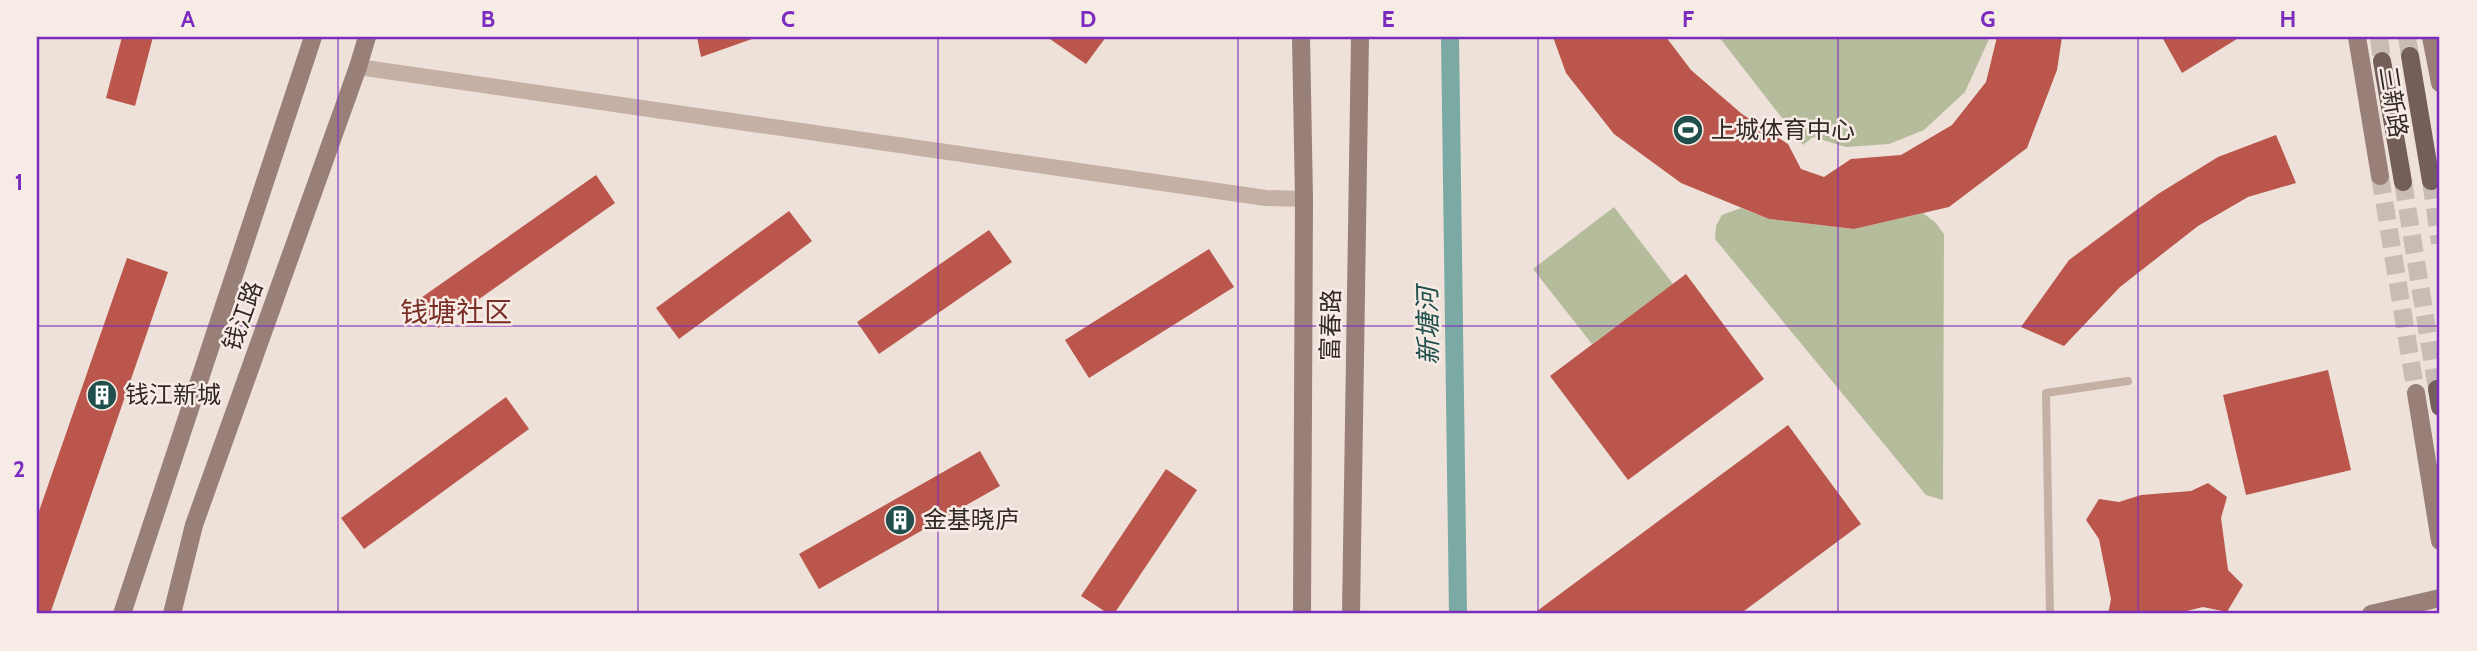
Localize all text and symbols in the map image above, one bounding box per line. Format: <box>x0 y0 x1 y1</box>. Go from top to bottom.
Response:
text: A <box>181 5 196 33</box>
text: B <box>481 5 495 33</box>
text: C <box>781 5 795 33</box>
text: D <box>1080 5 1096 33</box>
text: E <box>1381 5 1395 33</box>
text: F <box>1682 5 1694 33</box>
text: G <box>1980 5 1996 33</box>
text: H <box>2280 5 2296 33</box>
street label: 三新路 <box>2374 64 2413 140</box>
sports icon: 上城体育中心 <box>1671 113 1705 147</box>
place label: 上城体育中心 <box>1711 115 1855 144</box>
text: 1 <box>15 168 23 196</box>
street label: 钱江路 <box>217 277 268 355</box>
water label: 新塘河 <box>1411 282 1445 365</box>
street label: 富春路 <box>1315 289 1346 361</box>
district label: 钱塘社区 <box>400 295 512 329</box>
building icon: 钱江新城 <box>85 378 119 412</box>
place label: 钱江新城 <box>125 380 221 409</box>
text: 2 <box>13 455 25 483</box>
building icon: 金基晓庐 <box>883 503 917 537</box>
place label: 金基晓庐 <box>923 505 1019 534</box>

